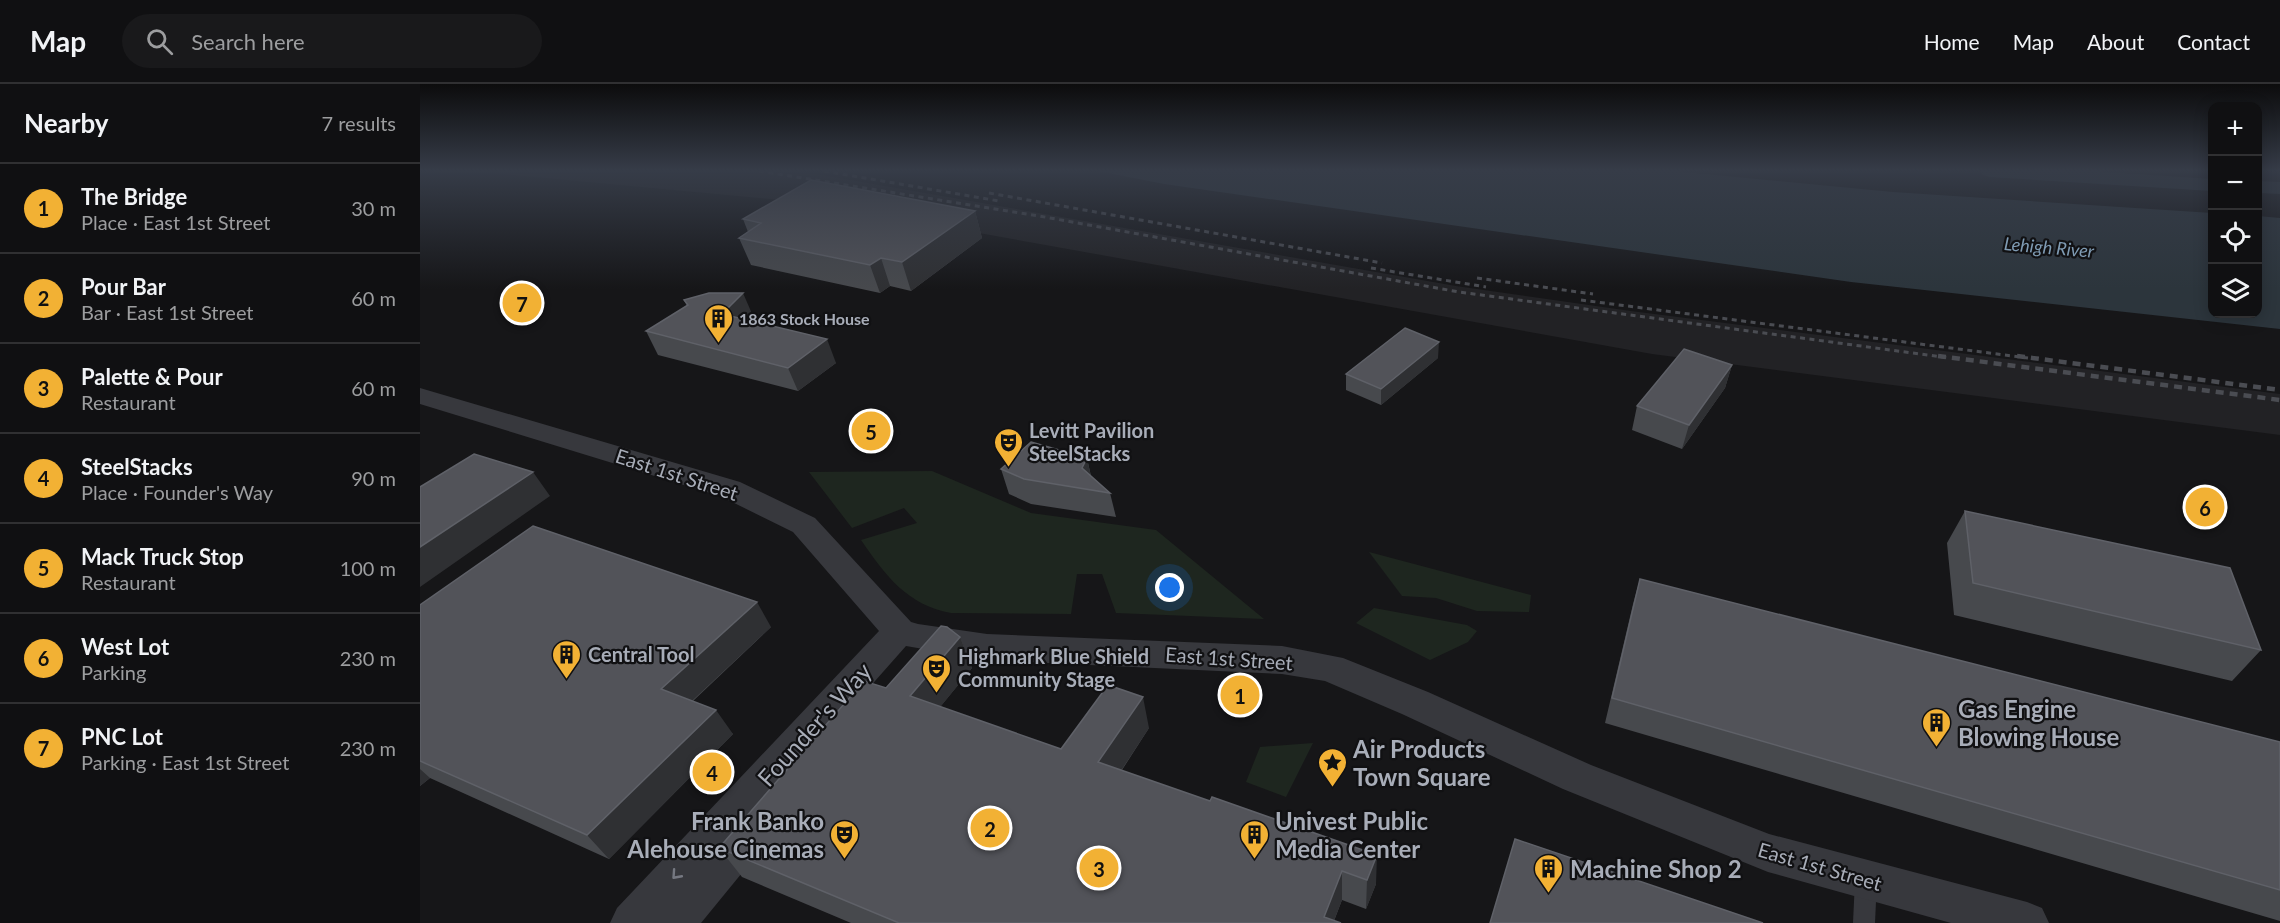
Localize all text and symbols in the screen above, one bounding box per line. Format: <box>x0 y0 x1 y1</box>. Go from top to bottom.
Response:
search box <box>122 14 542 68</box>
text: Map <box>30 24 86 58</box>
icon: search <box>143 25 176 58</box>
text: Search here <box>191 28 305 55</box>
text: Home <box>1924 29 1980 54</box>
text: Map <box>2013 29 2054 54</box>
text: About <box>2087 29 2144 54</box>
text: Contact <box>2177 29 2250 54</box>
map controls <box>2208 102 2262 318</box>
button: + <box>2208 102 2262 156</box>
text: Nearby <box>24 107 109 139</box>
text: 7 results <box>321 111 396 135</box>
button: − <box>2208 156 2262 210</box>
text: The Bridge <box>81 183 187 210</box>
text: 1 <box>38 196 49 220</box>
text: 30 m <box>351 196 396 220</box>
text: Place · East 1st Street <box>81 210 271 234</box>
button: locate <box>2208 210 2262 264</box>
water label: Lehigh River <box>2003 232 2096 262</box>
button: layers <box>2208 264 2262 318</box>
text: Pour Bar <box>81 273 166 300</box>
pin: 7 <box>502 280 542 326</box>
text: 2 <box>38 286 49 310</box>
text: 60 m <box>351 286 396 310</box>
text: Bar · East 1st Street <box>81 300 254 324</box>
building icon: 1863 Stock House <box>702 302 734 344</box>
place label: 1863 Stock House <box>739 309 870 328</box>
text: Palette & Pour <box>81 363 223 390</box>
text: 3 <box>38 376 49 400</box>
text: 60 m <box>351 376 396 400</box>
text: Restaurant <box>81 390 176 414</box>
pin: 5 <box>852 408 890 454</box>
place label: Levitt Pavilion SteelStacks <box>1029 418 1154 465</box>
theatre icon: Levitt Pavilion SteelStacks <box>992 426 1024 468</box>
street label: East 1st Street <box>613 443 741 505</box>
text: SteelStacks <box>81 453 193 480</box>
text: 4 <box>38 466 49 490</box>
text: 90 m <box>351 466 396 490</box>
text: Place · Founder's Way <box>81 480 273 504</box>
pin: 6 <box>2186 484 2224 530</box>
text: Mack Truck Stop <box>81 543 244 570</box>
text: 5 <box>38 556 49 580</box>
text: 100 m <box>340 556 396 580</box>
text: Restaurant <box>81 570 176 594</box>
your location <box>1155 573 1184 602</box>
text: West Lot <box>81 633 169 660</box>
building icon: Central Tool <box>551 638 583 680</box>
place label: Central Tool <box>588 642 695 666</box>
street label: East 1st Street <box>1165 642 1293 674</box>
place label: Highmark Blue Shield Community Stage <box>958 644 1149 691</box>
text: 6 <box>38 646 49 670</box>
text: 230 m <box>340 646 396 670</box>
theatre icon: Highmark Blue Shield Community Stage <box>921 652 953 694</box>
street label: Founder's Way <box>751 656 877 792</box>
text: Parking <box>81 660 146 684</box>
pin: 1 <box>1220 672 1260 718</box>
place label: Gas Engine Blowing House <box>1958 694 2120 751</box>
building icon: Gas Engine Blowing House <box>1921 706 1953 748</box>
text: PNC Lot <box>81 723 163 750</box>
place label: Air Products Town Square <box>1352 734 1491 791</box>
text: 7 <box>38 736 49 760</box>
text: 230 m <box>340 736 396 760</box>
place icon: Air Products Town Square <box>1316 746 1348 788</box>
text: Parking · East 1st Street <box>81 750 289 774</box>
pin: 4 <box>692 750 732 794</box>
place label: Frank Banko Alehouse Cinemas <box>626 806 824 863</box>
pin: 2 <box>970 806 1010 850</box>
place label: Univest Public Media Center <box>1275 806 1428 863</box>
theatre icon: Frank Banko Alehouse Cinemas <box>829 818 861 860</box>
building icon: Univest Public Media Center <box>1238 818 1270 860</box>
street label: East 1st Street <box>1755 837 1885 895</box>
pin: 3 <box>1080 846 1118 890</box>
building icon: Machine Shop 2 <box>1533 852 1565 894</box>
place label: Machine Shop 2 <box>1570 854 1742 883</box>
one-way arrow <box>672 868 683 879</box>

